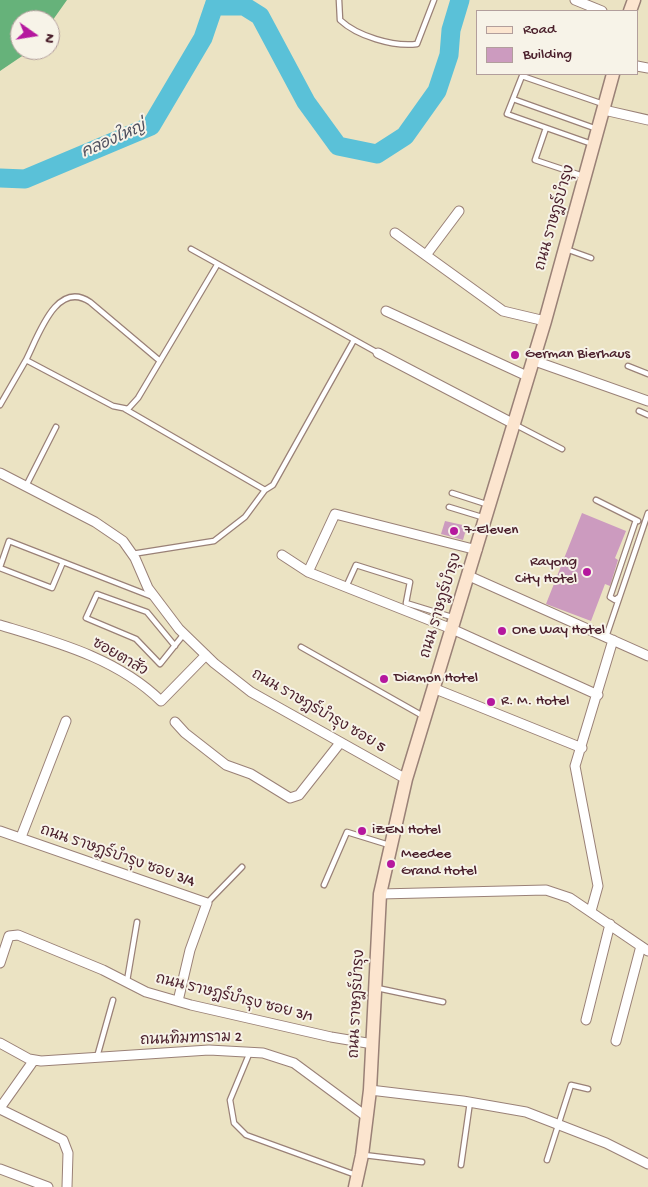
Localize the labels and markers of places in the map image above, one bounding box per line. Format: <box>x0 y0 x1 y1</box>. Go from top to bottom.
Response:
place label: German Bierhaus <box>525 346 630 364</box>
marker: German Bierhaus <box>509 349 521 361</box>
place label: 7-Eleven <box>464 522 518 540</box>
marker: 7-Eleven <box>448 525 460 537</box>
place label: Rayong City Hotel <box>515 554 577 589</box>
marker: Rayong City Hotel <box>581 566 593 578</box>
place label: One Way Hotel <box>512 622 605 640</box>
marker: One Way Hotel <box>496 625 508 637</box>
place label: Diamon Hotel <box>394 670 478 688</box>
marker: Diamon Hotel <box>378 673 390 685</box>
place label: R. M. Hotel <box>501 693 569 711</box>
marker: R. M. Hotel <box>485 696 497 708</box>
place label: iZEN Hotel <box>372 822 441 840</box>
marker: iZEN Hotel <box>356 825 368 837</box>
place label: Meedee Grand Hotel <box>401 846 477 881</box>
marker: Meedee Grand Hotel <box>385 858 397 870</box>

